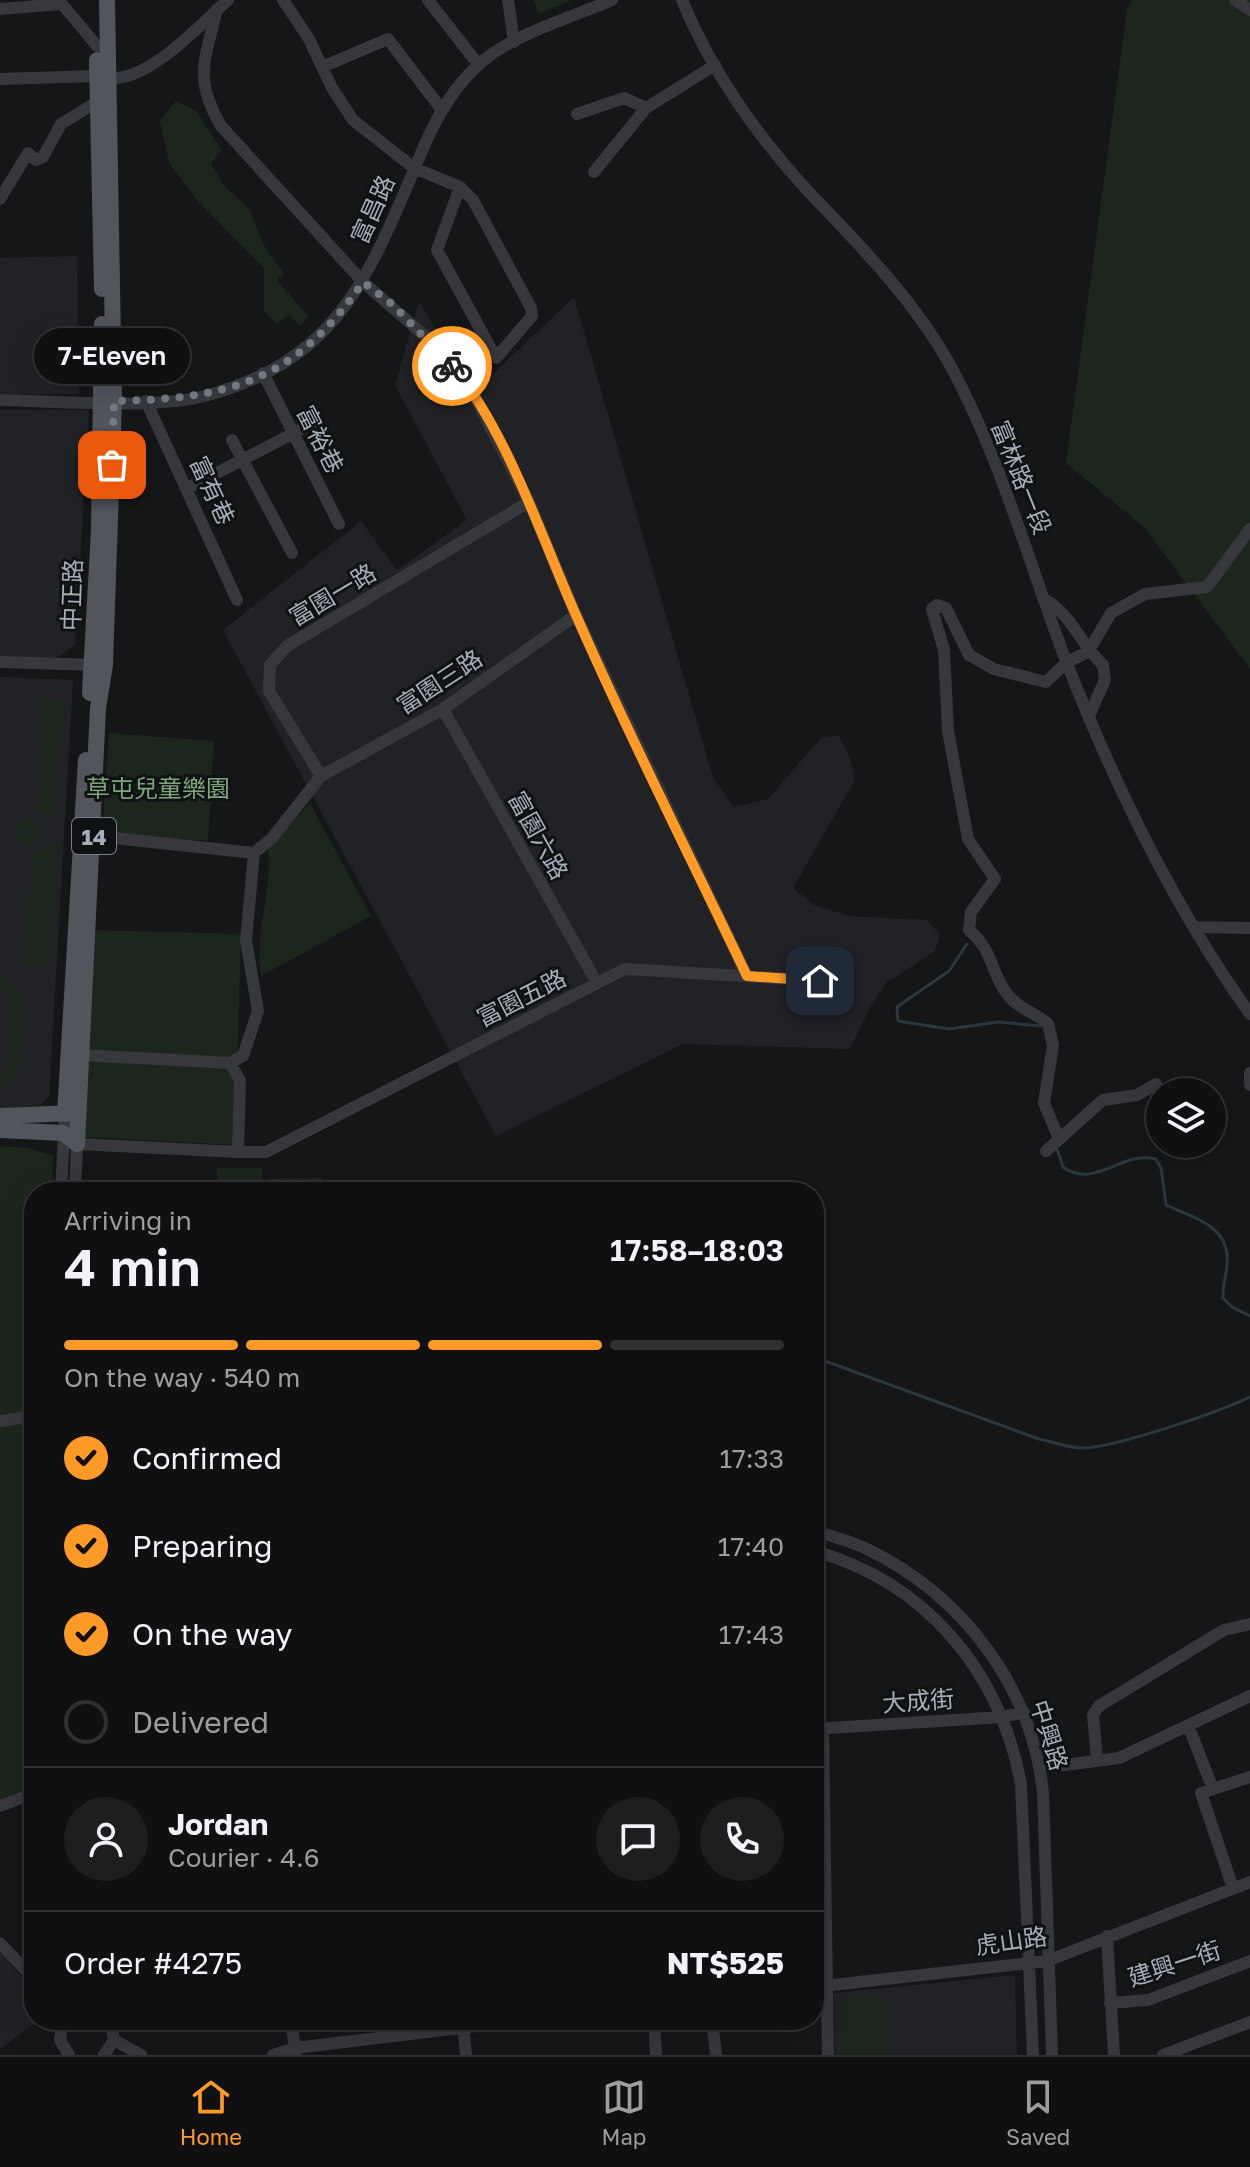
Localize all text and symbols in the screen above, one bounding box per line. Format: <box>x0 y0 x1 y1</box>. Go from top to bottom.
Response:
street label: 富昌路 <box>344 170 400 248</box>
courier <box>412 326 492 406</box>
callout: 7-Eleven <box>34 329 190 385</box>
text: 7-Eleven <box>58 340 166 371</box>
icon: bike <box>430 344 474 388</box>
street label: 富裕巷 <box>292 400 350 478</box>
street label: 富林路一段 <box>986 416 1058 538</box>
pin <box>78 431 146 499</box>
icon: bag <box>90 443 134 487</box>
street label: 富有巷 <box>185 451 241 529</box>
street label: 富園一路 <box>283 557 381 631</box>
street label: 中正路 <box>55 559 87 631</box>
street label: 富園三路 <box>391 643 487 719</box>
park label: 草屯兒童樂園 <box>86 773 230 802</box>
street label: 富園六路 <box>503 786 575 884</box>
road number: 14 <box>72 818 116 854</box>
pin <box>786 947 854 1015</box>
icon: home <box>798 959 842 1003</box>
street label: 富園五路 <box>472 962 570 1032</box>
map controls <box>1146 1078 1226 1158</box>
button: layers <box>1146 1078 1226 1158</box>
text: Arriving in <box>64 1205 192 1236</box>
text: 17:58–18:03 <box>610 1232 784 1268</box>
text: 4 min <box>64 1235 201 1297</box>
text: On the way · 540 m <box>64 1362 300 1393</box>
icon: check <box>64 1436 108 1480</box>
text: Confirmed <box>132 1440 282 1476</box>
text: 17:33 <box>719 1443 784 1474</box>
icon: check <box>64 1524 108 1568</box>
text: Preparing <box>132 1528 273 1564</box>
text: 17:40 <box>718 1531 784 1562</box>
icon: check <box>64 1612 108 1656</box>
text: On the way <box>132 1616 292 1652</box>
text: 17:43 <box>719 1619 784 1650</box>
street label: 大成街 <box>881 1683 955 1717</box>
street label: 中興路 <box>1026 1696 1074 1774</box>
text: Delivered <box>132 1704 269 1740</box>
button: person <box>64 1797 148 1881</box>
button: chat <box>596 1797 680 1881</box>
button: phone <box>700 1797 784 1881</box>
text: Jordan <box>168 1806 268 1842</box>
text: Courier · 4.6 <box>168 1842 320 1873</box>
street label: 虎山路 <box>973 1921 1049 1959</box>
street label: 建興一街 <box>1124 1934 1224 1992</box>
text: Order #4275 <box>64 1945 242 1981</box>
text: NT$525 <box>667 1945 784 1981</box>
tab: Home <box>180 2075 242 2150</box>
tab: Map <box>602 2075 646 2150</box>
tab: Saved <box>1006 2075 1070 2150</box>

